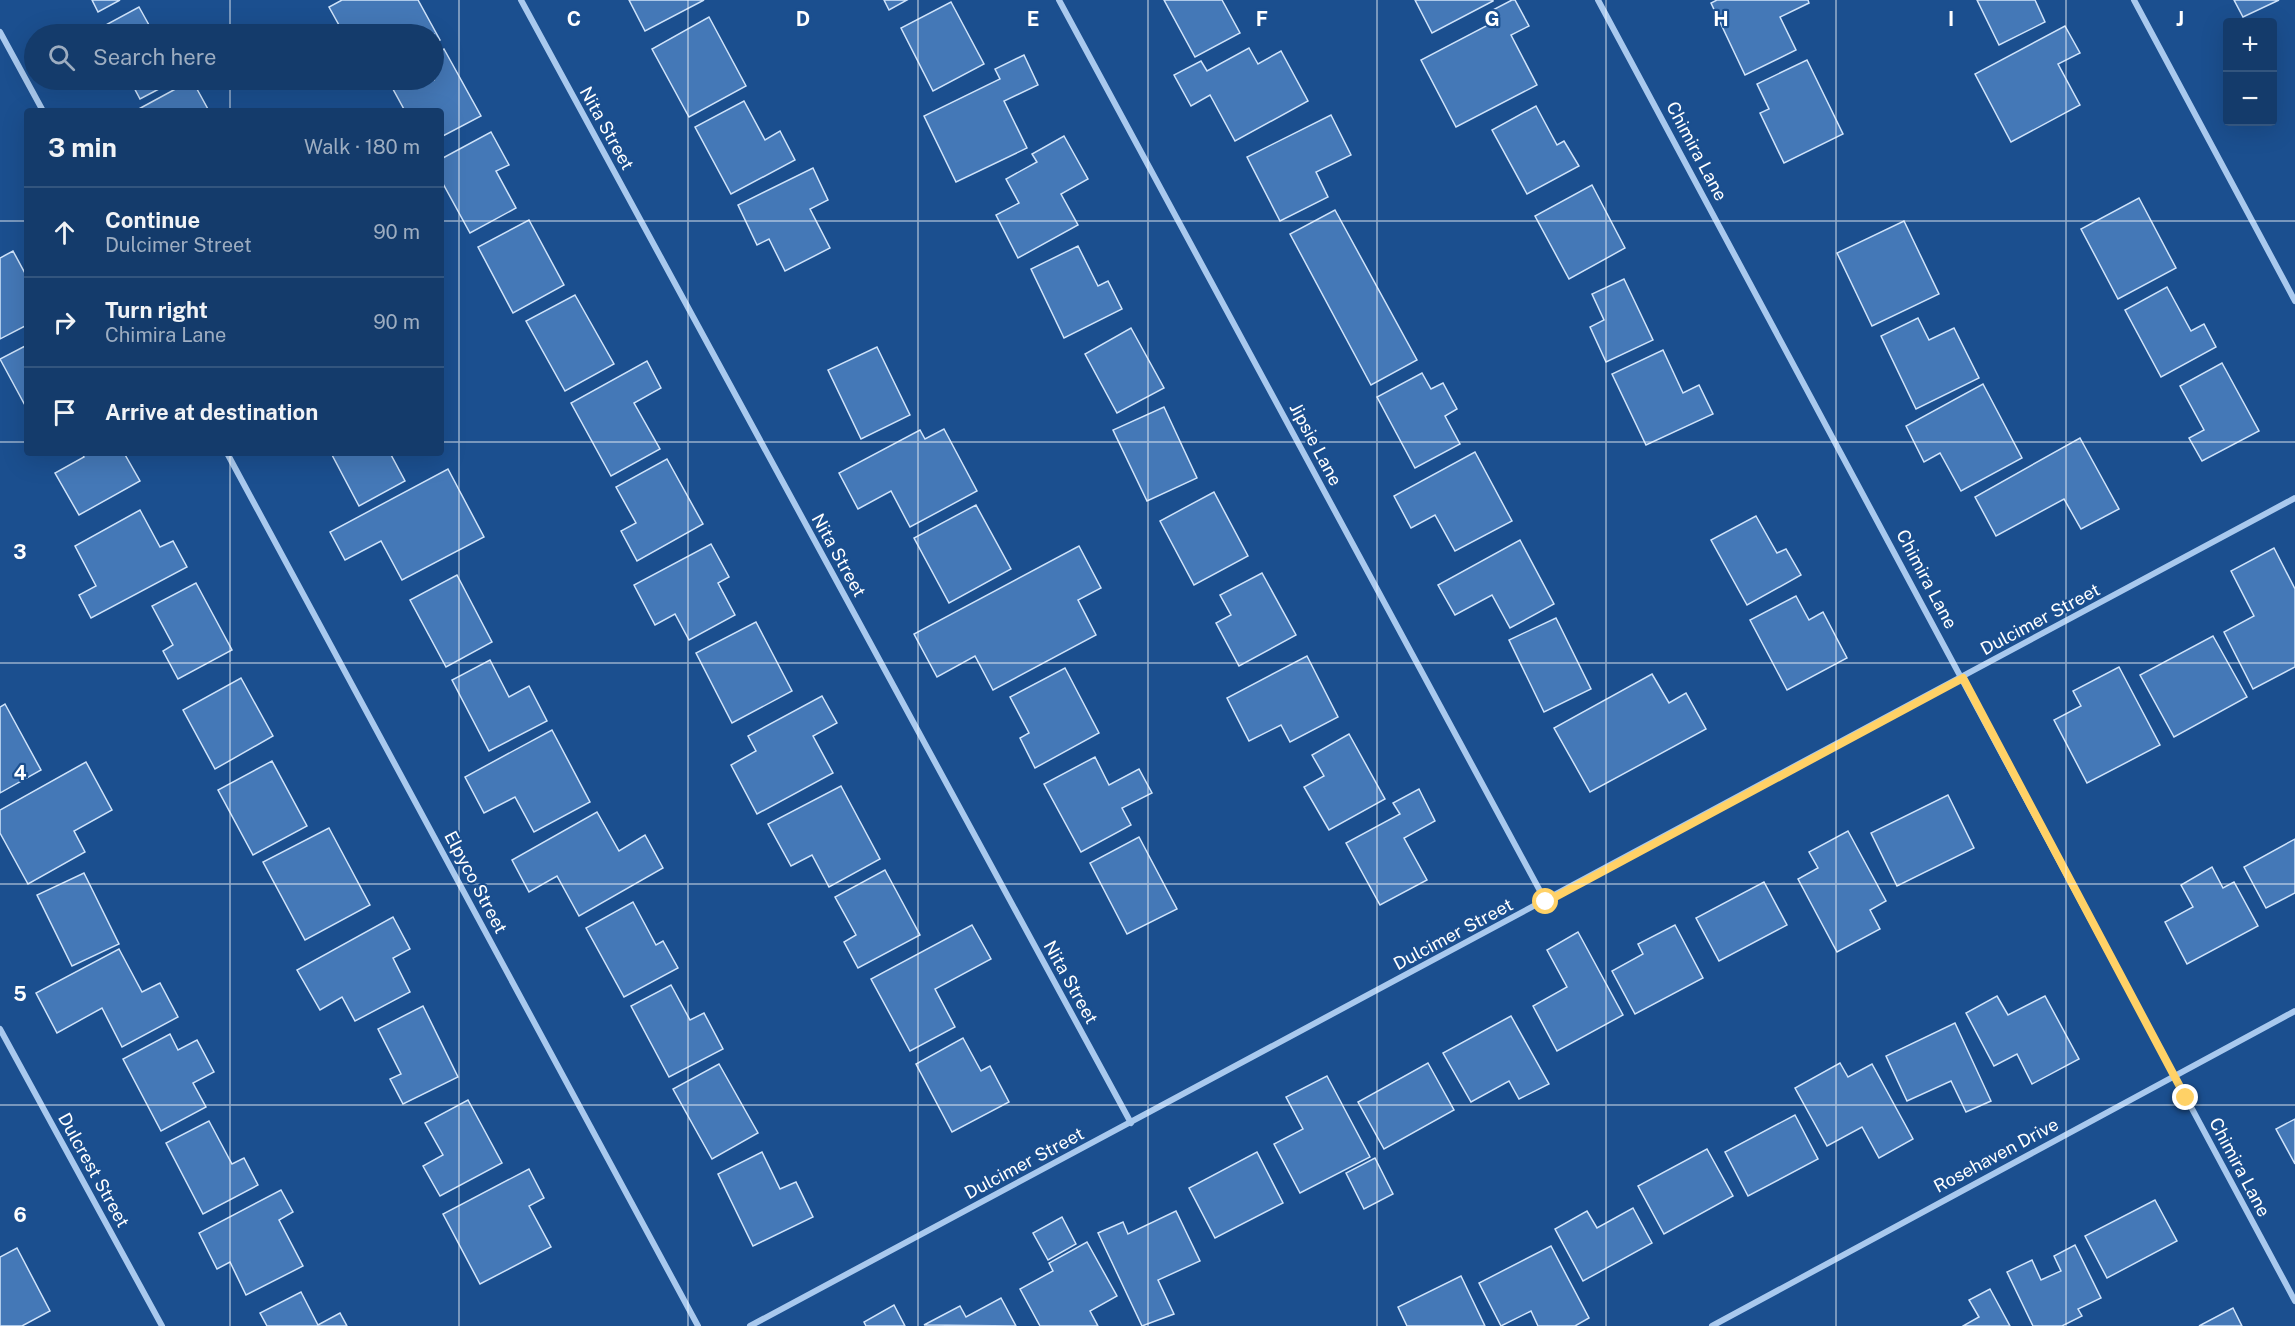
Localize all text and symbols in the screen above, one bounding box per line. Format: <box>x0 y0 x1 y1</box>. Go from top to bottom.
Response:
text: C <box>567 7 581 31</box>
text: D <box>796 7 810 31</box>
text: E <box>1027 7 1039 31</box>
text: F <box>1256 7 1268 31</box>
text: G <box>1484 7 1500 31</box>
text: H <box>1713 7 1729 31</box>
text: I <box>1948 7 1954 31</box>
text: J <box>2176 7 2184 31</box>
map controls <box>2223 18 2277 126</box>
button: + <box>2223 18 2277 72</box>
search box <box>24 24 444 90</box>
icon: search <box>45 41 78 74</box>
text: Search here <box>93 44 217 70</box>
button: − <box>2223 72 2277 126</box>
street label: Nita Street <box>576 83 638 173</box>
street label: Chimira Lane <box>1662 98 1732 204</box>
text: 3 min <box>48 132 117 163</box>
text: Walk · 180 m <box>304 135 420 159</box>
text: Continue <box>105 207 200 233</box>
icon: ahead <box>48 216 81 249</box>
text: 90 m <box>373 220 420 244</box>
text: Dulcimer Street <box>105 233 252 257</box>
text: Turn right <box>105 297 208 323</box>
icon: right <box>48 306 81 339</box>
text: 90 m <box>373 310 420 334</box>
text: Chimira Lane <box>105 323 226 347</box>
icon: arrive <box>48 396 81 429</box>
text: Arrive at destination <box>105 399 318 425</box>
street label: Jipsie Lane <box>1285 399 1347 489</box>
street label: Nita Street <box>808 510 870 600</box>
street label: Chimira Lane <box>1892 526 1962 632</box>
text: 3 <box>13 540 27 564</box>
street label: Dulcimer Street <box>1977 579 2103 659</box>
text: 4 <box>13 761 27 785</box>
street label: Elpyco Street <box>440 827 512 937</box>
route start <box>1532 888 1558 914</box>
street label: Dulcimer Street <box>1390 894 1516 974</box>
street label: Nita Street <box>1040 937 1102 1027</box>
text: 5 <box>13 982 27 1006</box>
route end <box>2172 1084 2198 1110</box>
street label: Dulcrest Street <box>54 1109 134 1231</box>
street label: Rosehaven Drive <box>1930 1113 2062 1197</box>
street label: Chimira Lane <box>2205 1114 2275 1220</box>
street label: Dulcimer Street <box>961 1123 1087 1203</box>
text: 6 <box>13 1203 27 1227</box>

